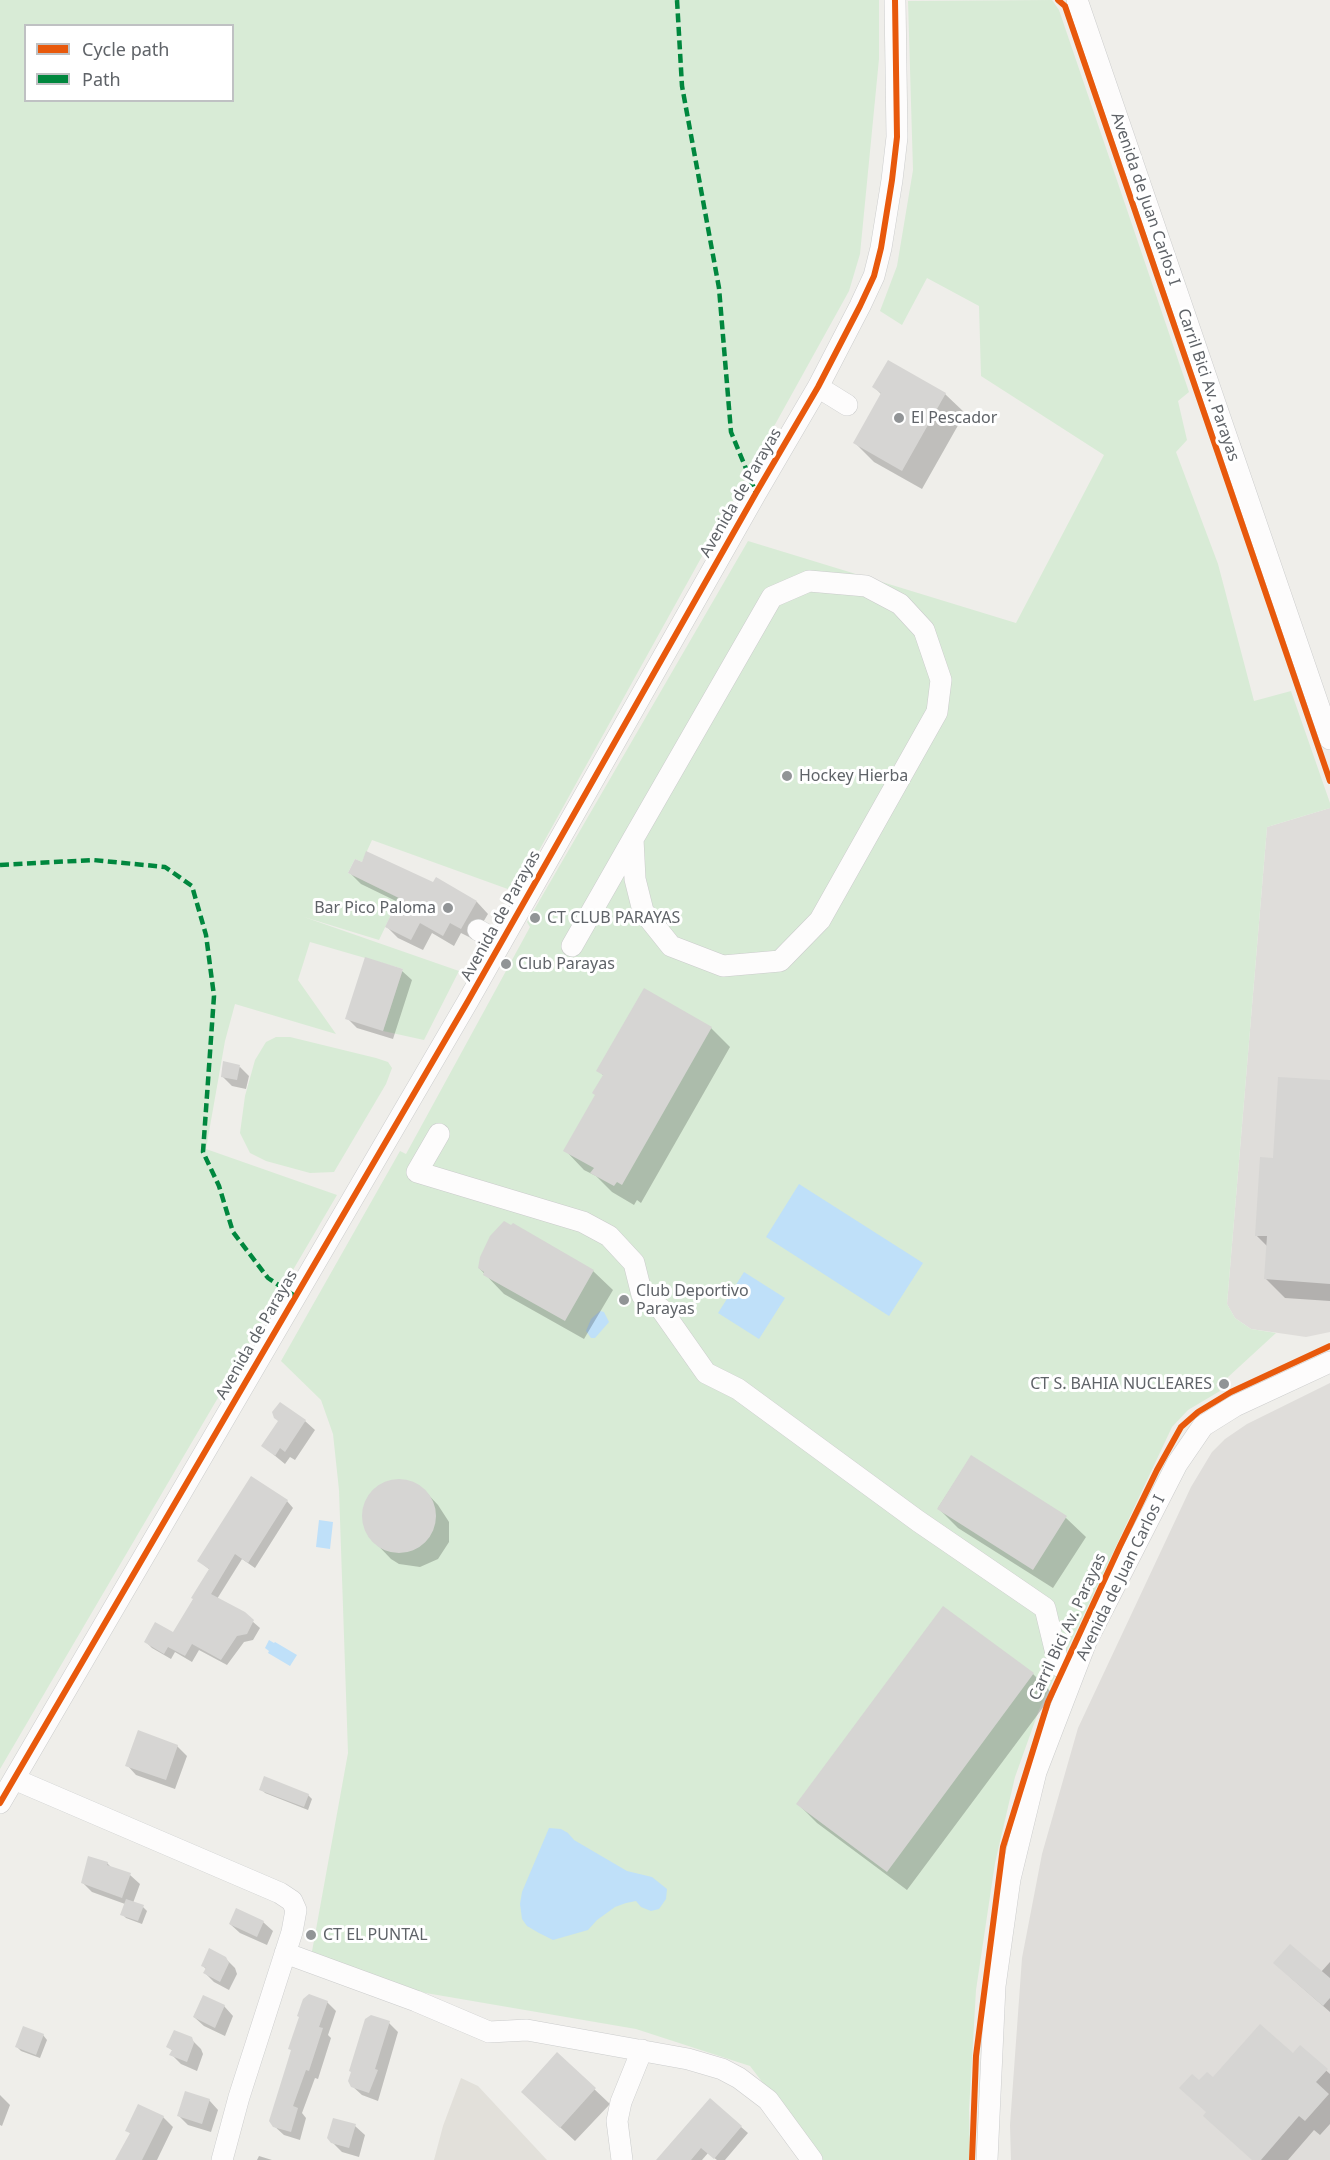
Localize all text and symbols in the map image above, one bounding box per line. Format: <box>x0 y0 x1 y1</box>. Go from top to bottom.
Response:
legend <box>24 24 234 102</box>
text: Cycle path <box>82 37 169 61</box>
text: Path <box>82 67 121 91</box>
street label: Avenida de Juan Carlos I <box>1106 110 1184 288</box>
street label: Carril Bici Av. Parayas <box>1173 306 1243 464</box>
place label: El Pescador <box>911 408 997 428</box>
marker: El Pescador <box>892 411 906 425</box>
street label: Avenida de Parayas <box>696 425 786 561</box>
place label: Hockey Hierba <box>799 766 908 786</box>
marker: Hockey Hierba <box>780 769 794 783</box>
street label: Avenida de Parayas <box>457 847 545 985</box>
place label: Bar Pico Paloma <box>314 898 436 918</box>
marker: Bar Pico Paloma <box>441 901 455 915</box>
place label: CT CLUB PARAYAS <box>547 908 680 928</box>
marker: CT CLUB PARAYAS <box>528 911 542 925</box>
place label: Club Parayas <box>518 954 615 974</box>
marker: Club Parayas <box>499 957 513 971</box>
street label: Avenida de Parayas <box>212 1267 302 1403</box>
place label: Club Deportivo Parayas <box>636 1281 749 1319</box>
marker: Club Deportivo Parayas <box>617 1293 631 1307</box>
place label: CT S. BAHIA NUCLEARES <box>1030 1374 1212 1394</box>
marker: CT S. BAHIA NUCLEARES <box>1217 1377 1231 1391</box>
street label: Avenida de Juan Carlos I <box>1073 1492 1169 1664</box>
street label: Carril Bici Av. Parayas <box>1025 1550 1111 1704</box>
place label: CT EL PUNTAL <box>323 1925 428 1945</box>
marker: CT EL PUNTAL <box>304 1928 318 1942</box>

